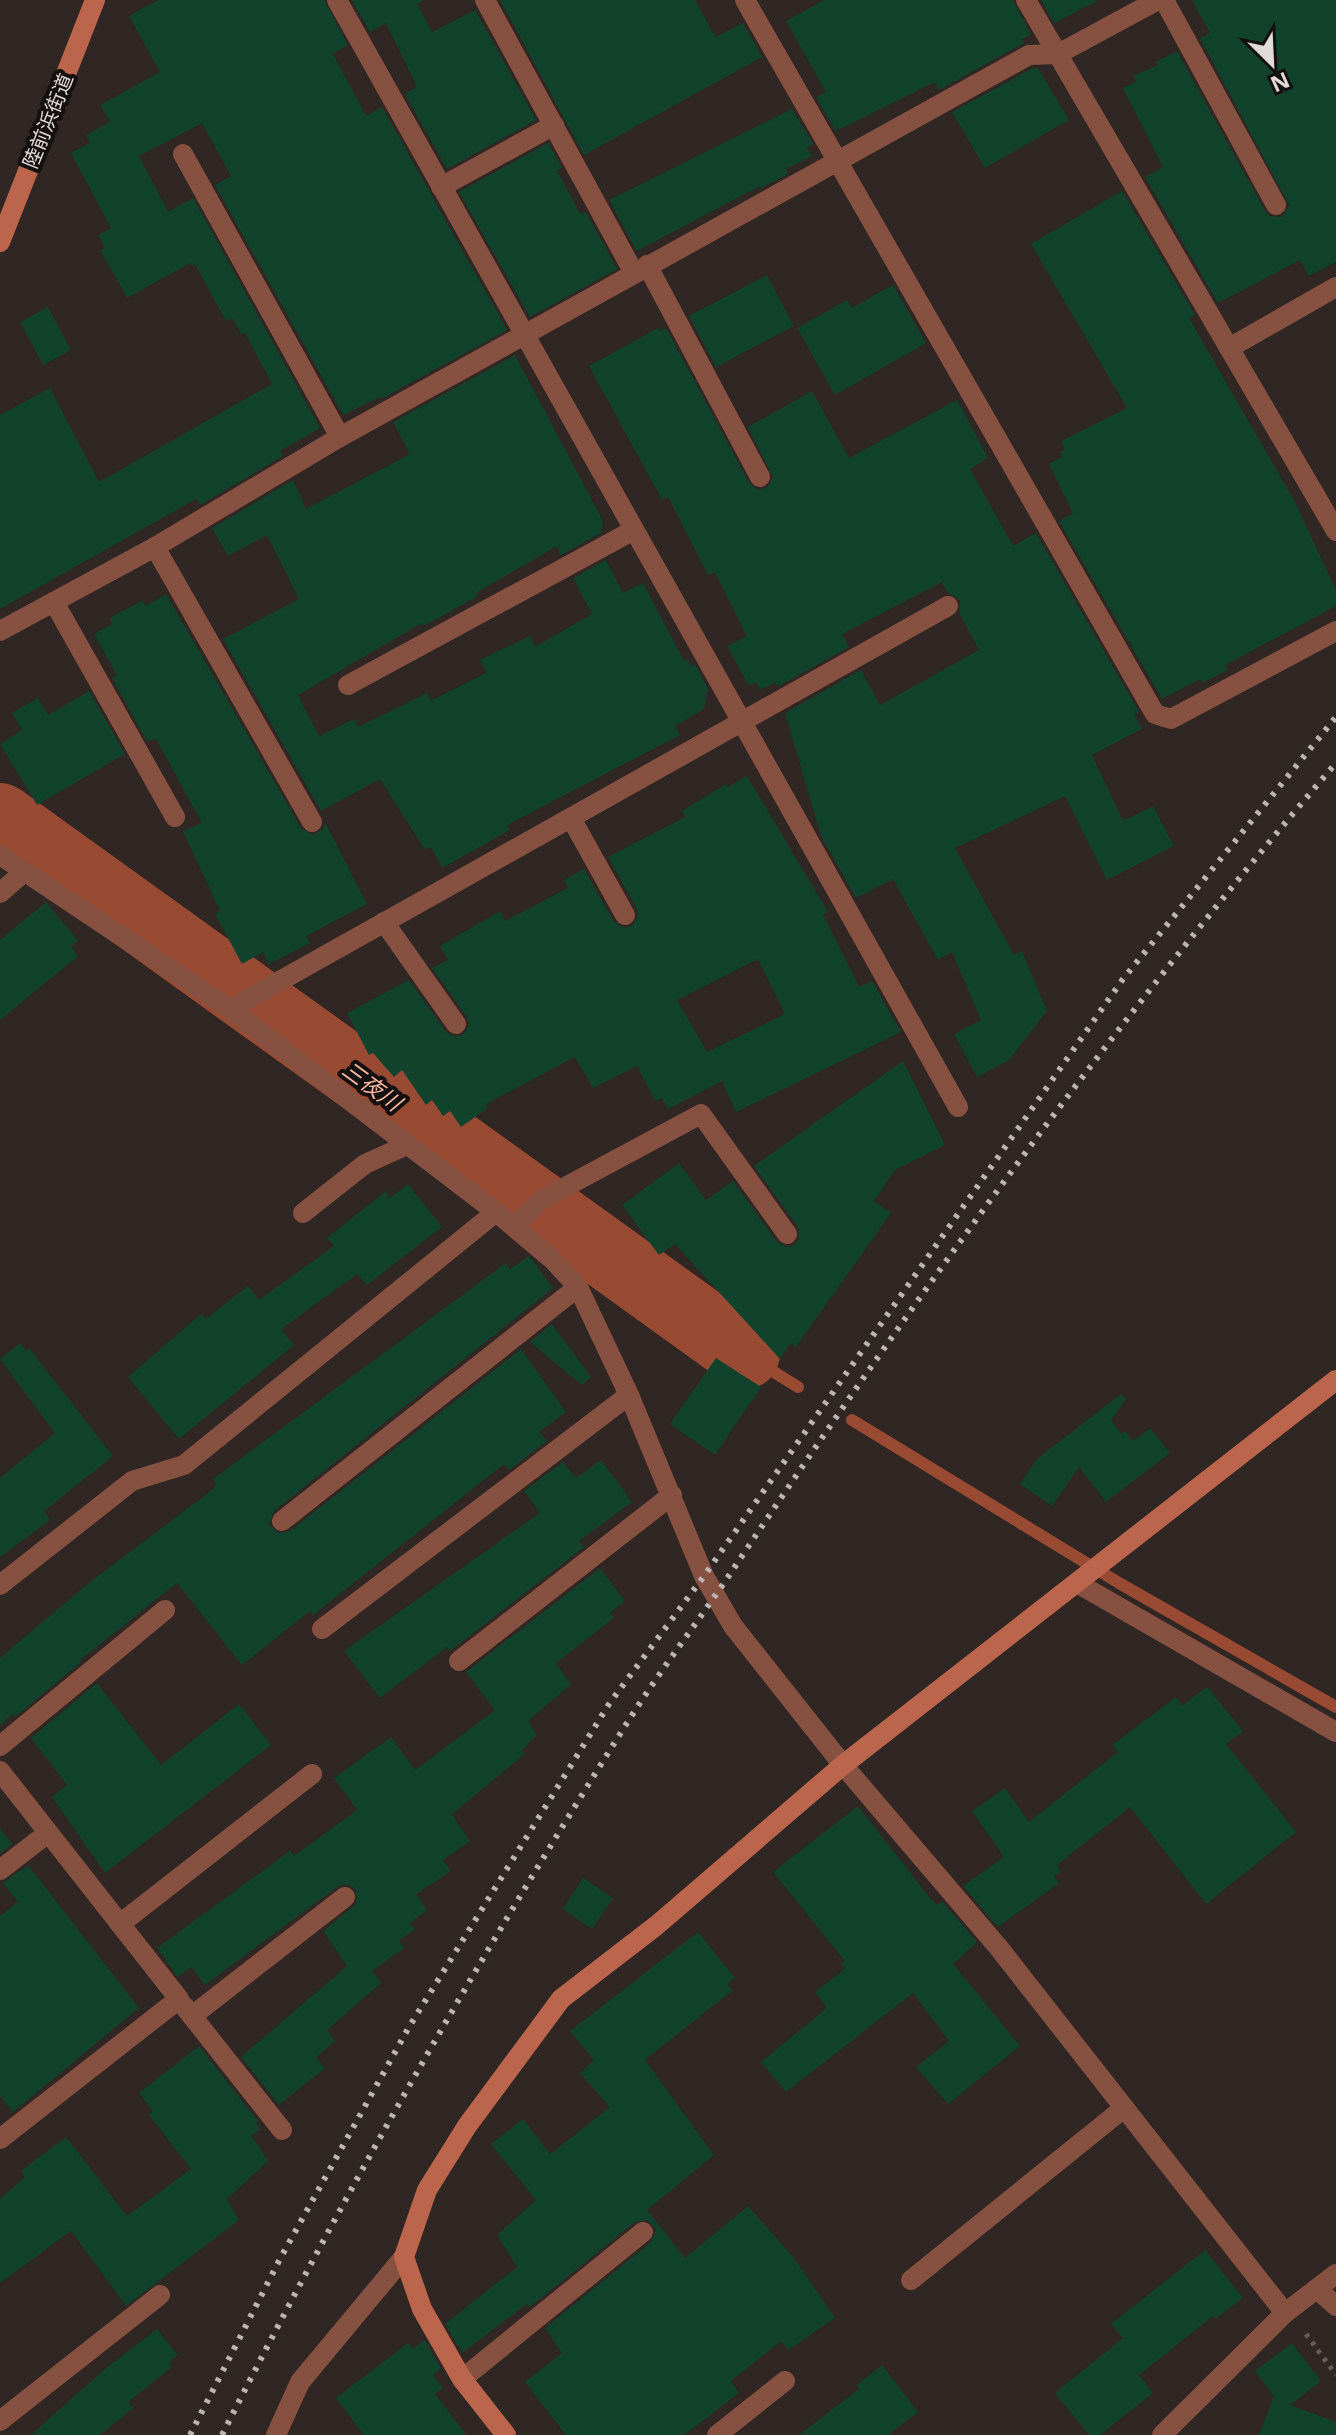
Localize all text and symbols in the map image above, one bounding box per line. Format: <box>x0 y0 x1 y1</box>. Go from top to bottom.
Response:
north arrow <box>1232 24 1312 104</box>
text: N <box>1266 66 1295 101</box>
street label: 陸前浜街道 <box>16 69 79 172</box>
water label: 三夜川 <box>337 1054 410 1118</box>

